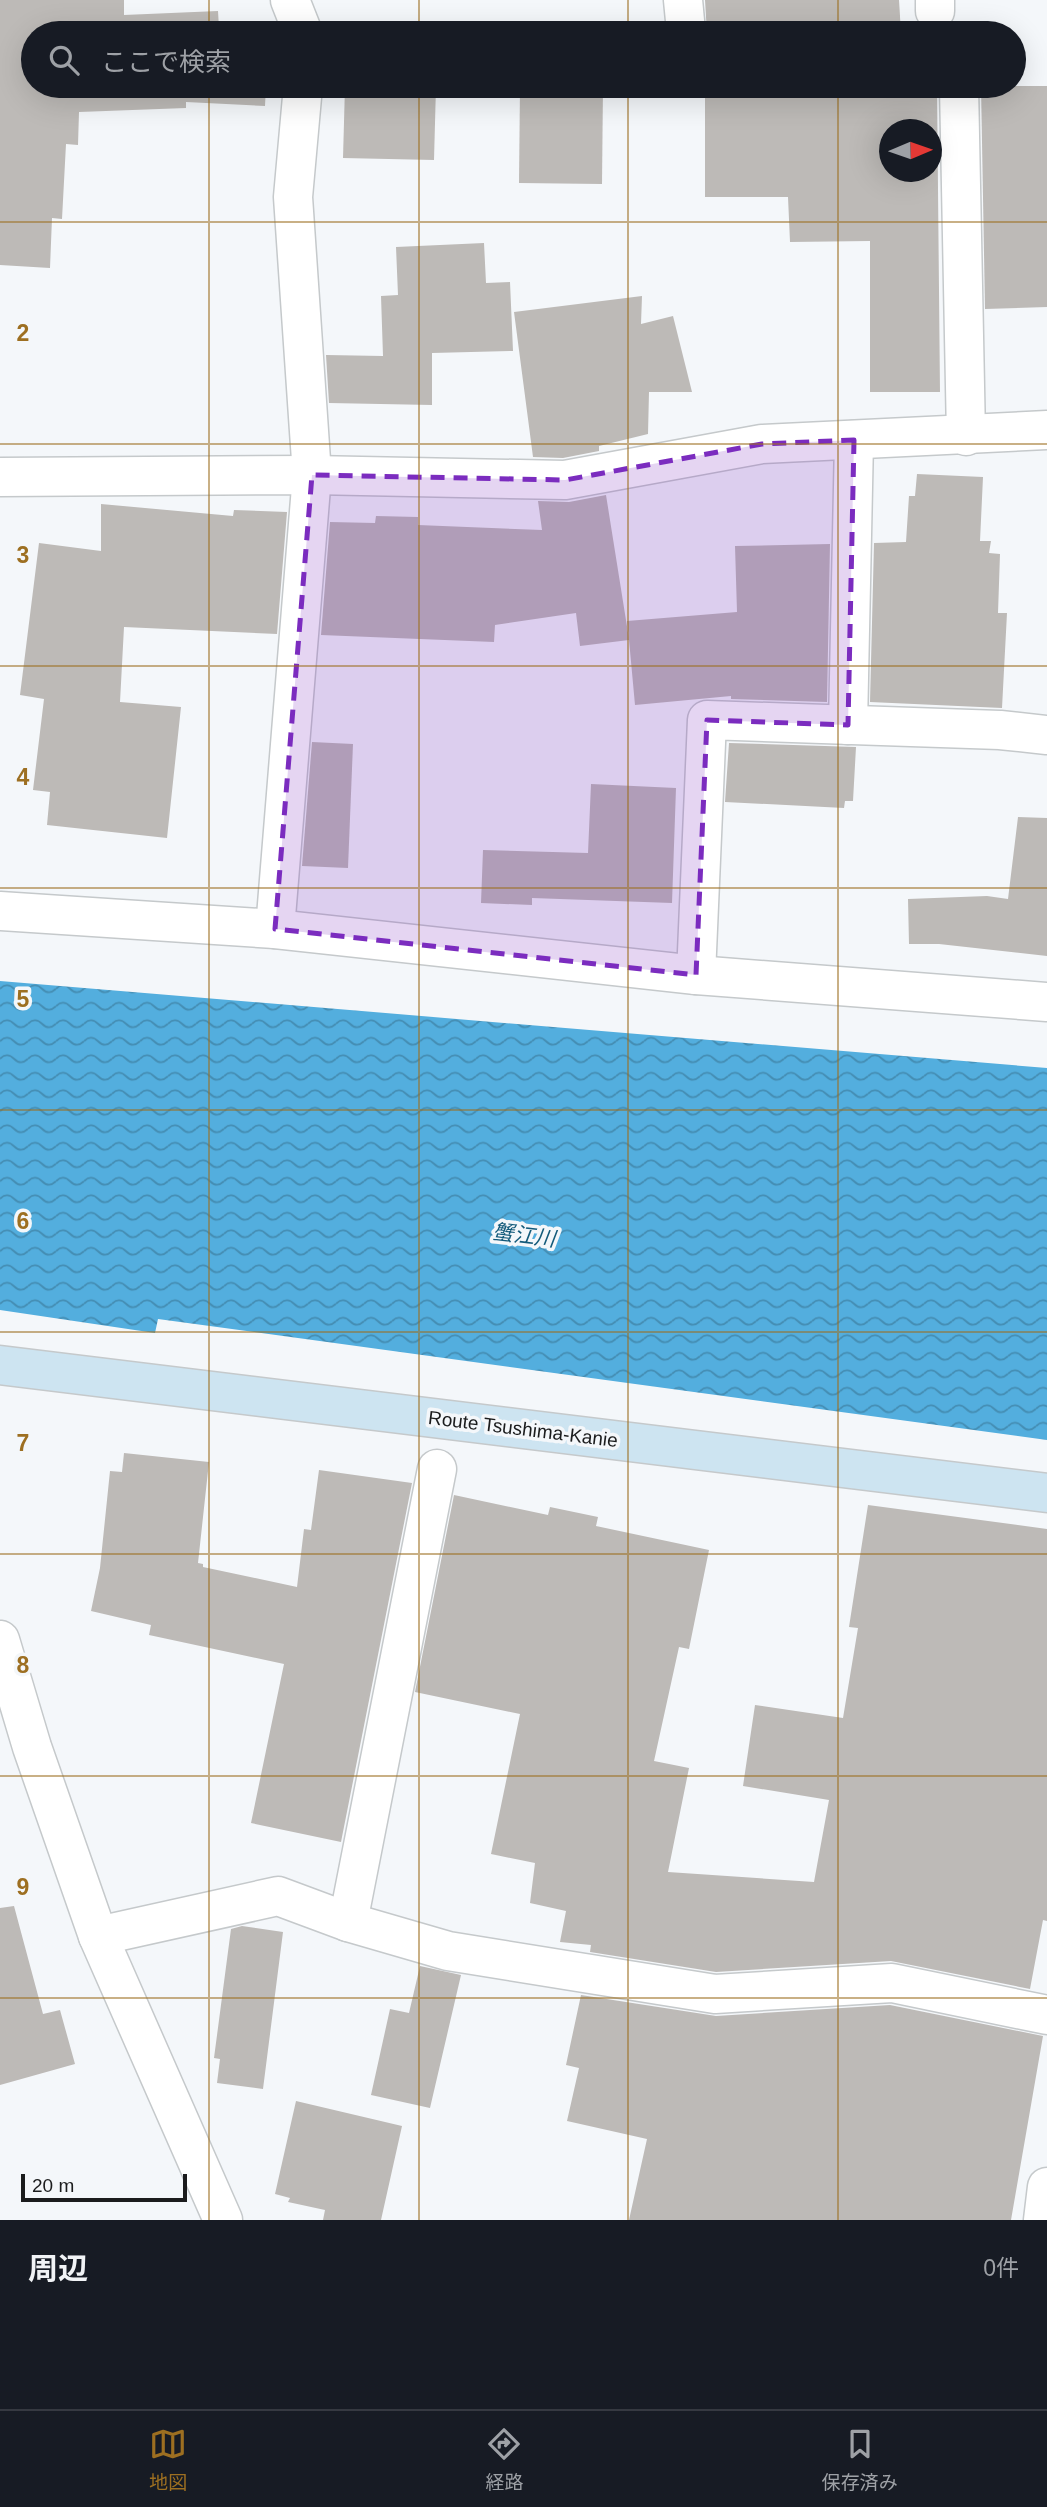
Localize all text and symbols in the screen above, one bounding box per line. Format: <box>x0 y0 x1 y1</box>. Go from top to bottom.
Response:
search box <box>21 21 1026 98</box>
icon: search <box>45 41 83 79</box>
text: ここで検索 <box>101 47 231 77</box>
north arrow <box>879 119 942 182</box>
text: 2 <box>17 320 29 346</box>
text: 3 <box>17 542 29 568</box>
text: 4 <box>17 764 30 790</box>
text: 5 <box>17 986 30 1012</box>
text: 6 <box>17 1208 29 1234</box>
water label: 蟹江川 <box>491 1220 559 1250</box>
street label: Route Tsushima-Kanie <box>427 1407 619 1451</box>
text: 7 <box>17 1430 29 1456</box>
text: 8 <box>17 1652 30 1678</box>
text: 9 <box>17 1874 29 1900</box>
scale bar <box>21 2171 187 2203</box>
text: 20 m <box>32 2175 74 2196</box>
text: 周辺 <box>28 2252 88 2285</box>
text: 0件 <box>983 2255 1019 2281</box>
tab: 地図 <box>149 2425 187 2494</box>
tab: 経路 <box>485 2425 524 2494</box>
tab: 保存済み <box>822 2425 898 2494</box>

